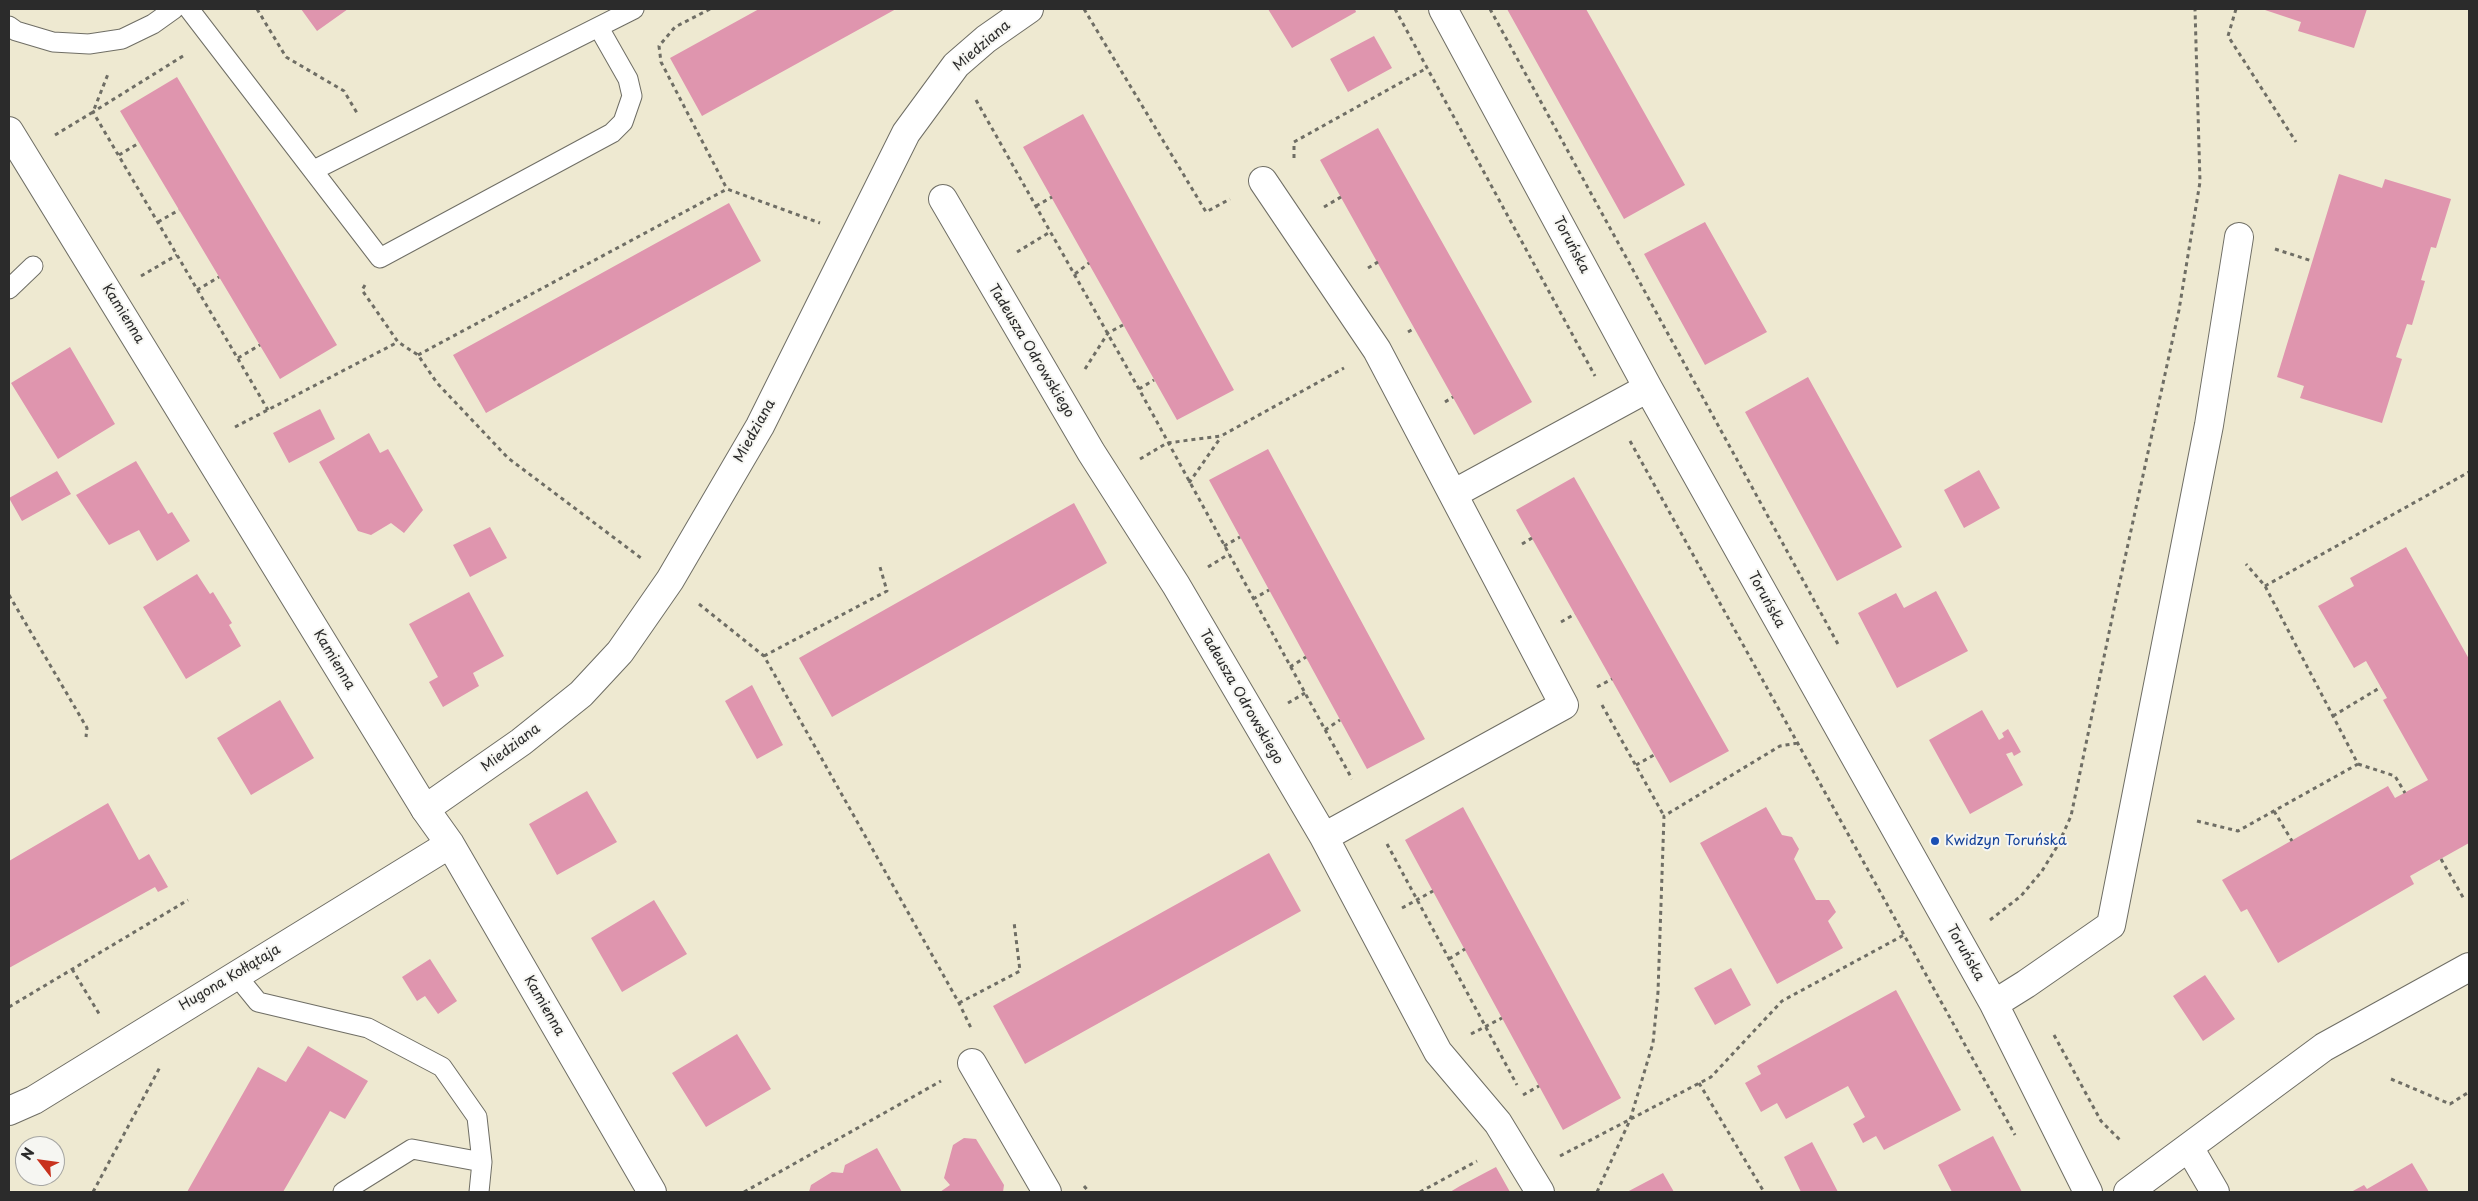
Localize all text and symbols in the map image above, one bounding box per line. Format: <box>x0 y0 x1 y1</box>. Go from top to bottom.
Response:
street label: Miedziana <box>950 17 1014 75</box>
street label: Toruńska <box>1549 214 1593 276</box>
street label: Kamienna <box>98 281 148 347</box>
street label: Tadeusza Odrowskiego <box>984 281 1078 421</box>
street label: Miedziana <box>731 397 779 465</box>
street label: Toruńska <box>1744 569 1788 631</box>
street label: Kamienna <box>310 627 358 693</box>
street label: Tadeusza Odrowskiego <box>1196 627 1286 767</box>
street label: Miedziana <box>478 720 544 776</box>
place label: Kwidzyn Toruńska <box>1945 833 2067 849</box>
marker: Kwidzyn Toruńska <box>1929 835 1941 847</box>
street label: Toruńska <box>1942 922 1988 984</box>
street label: Hugona Kołłątaja <box>176 941 284 1015</box>
street label: Kamienna <box>520 973 568 1039</box>
north arrow <box>15 1136 65 1186</box>
text: N <box>16 1144 39 1164</box>

